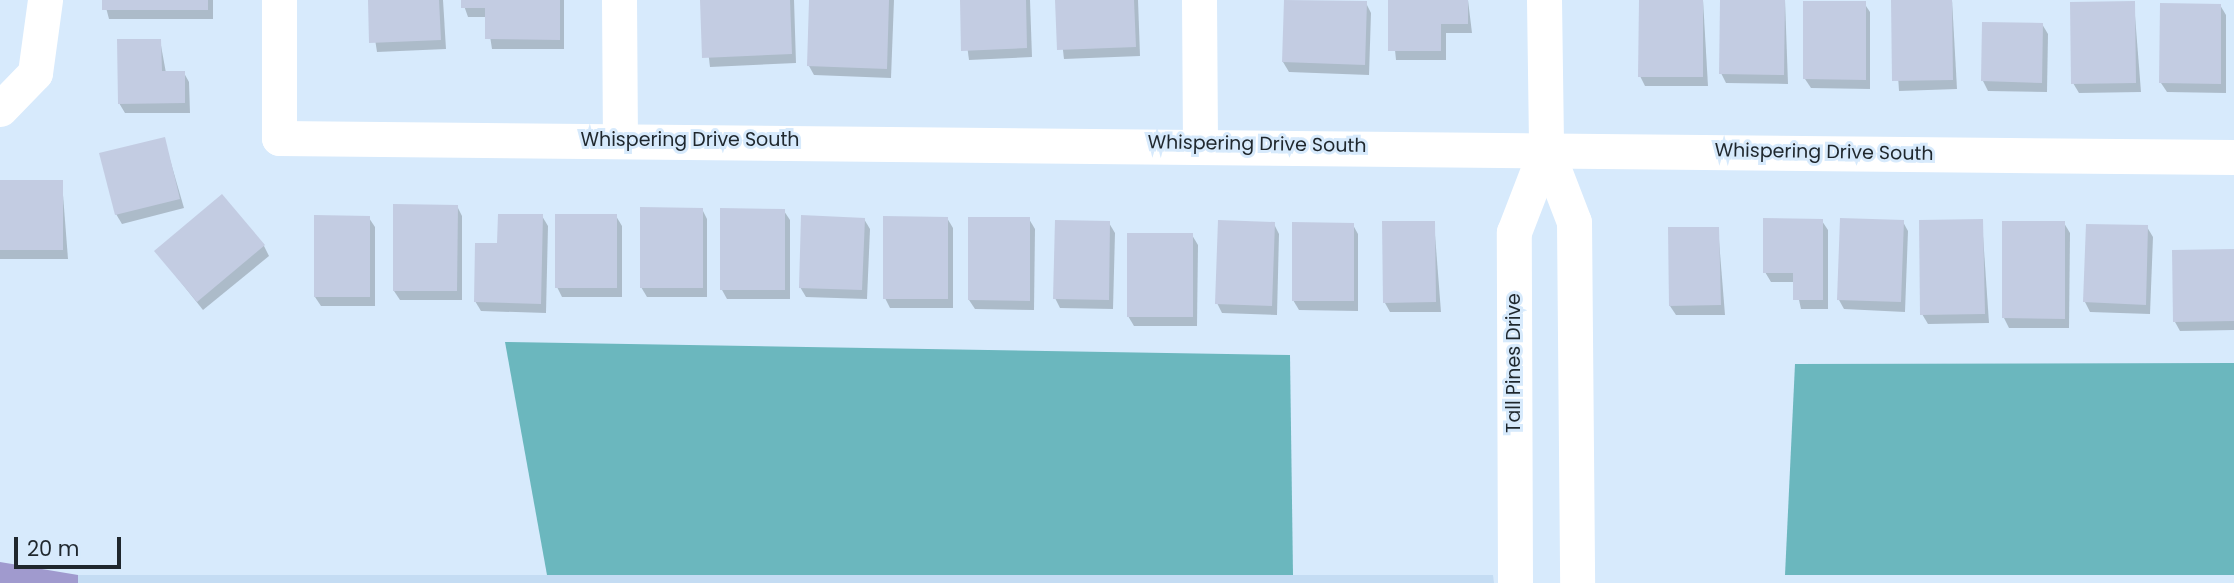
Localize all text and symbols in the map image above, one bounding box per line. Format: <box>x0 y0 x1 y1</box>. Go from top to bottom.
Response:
street label: Whispering Drive South <box>580 129 800 151</box>
street label: Whispering Drive South <box>1147 131 1367 157</box>
street label: Whispering Drive South <box>1714 139 1934 165</box>
street label: Tall Pines Drive <box>1503 293 1525 433</box>
scale bar <box>18 524 124 568</box>
text: 20 m <box>27 534 80 563</box>

